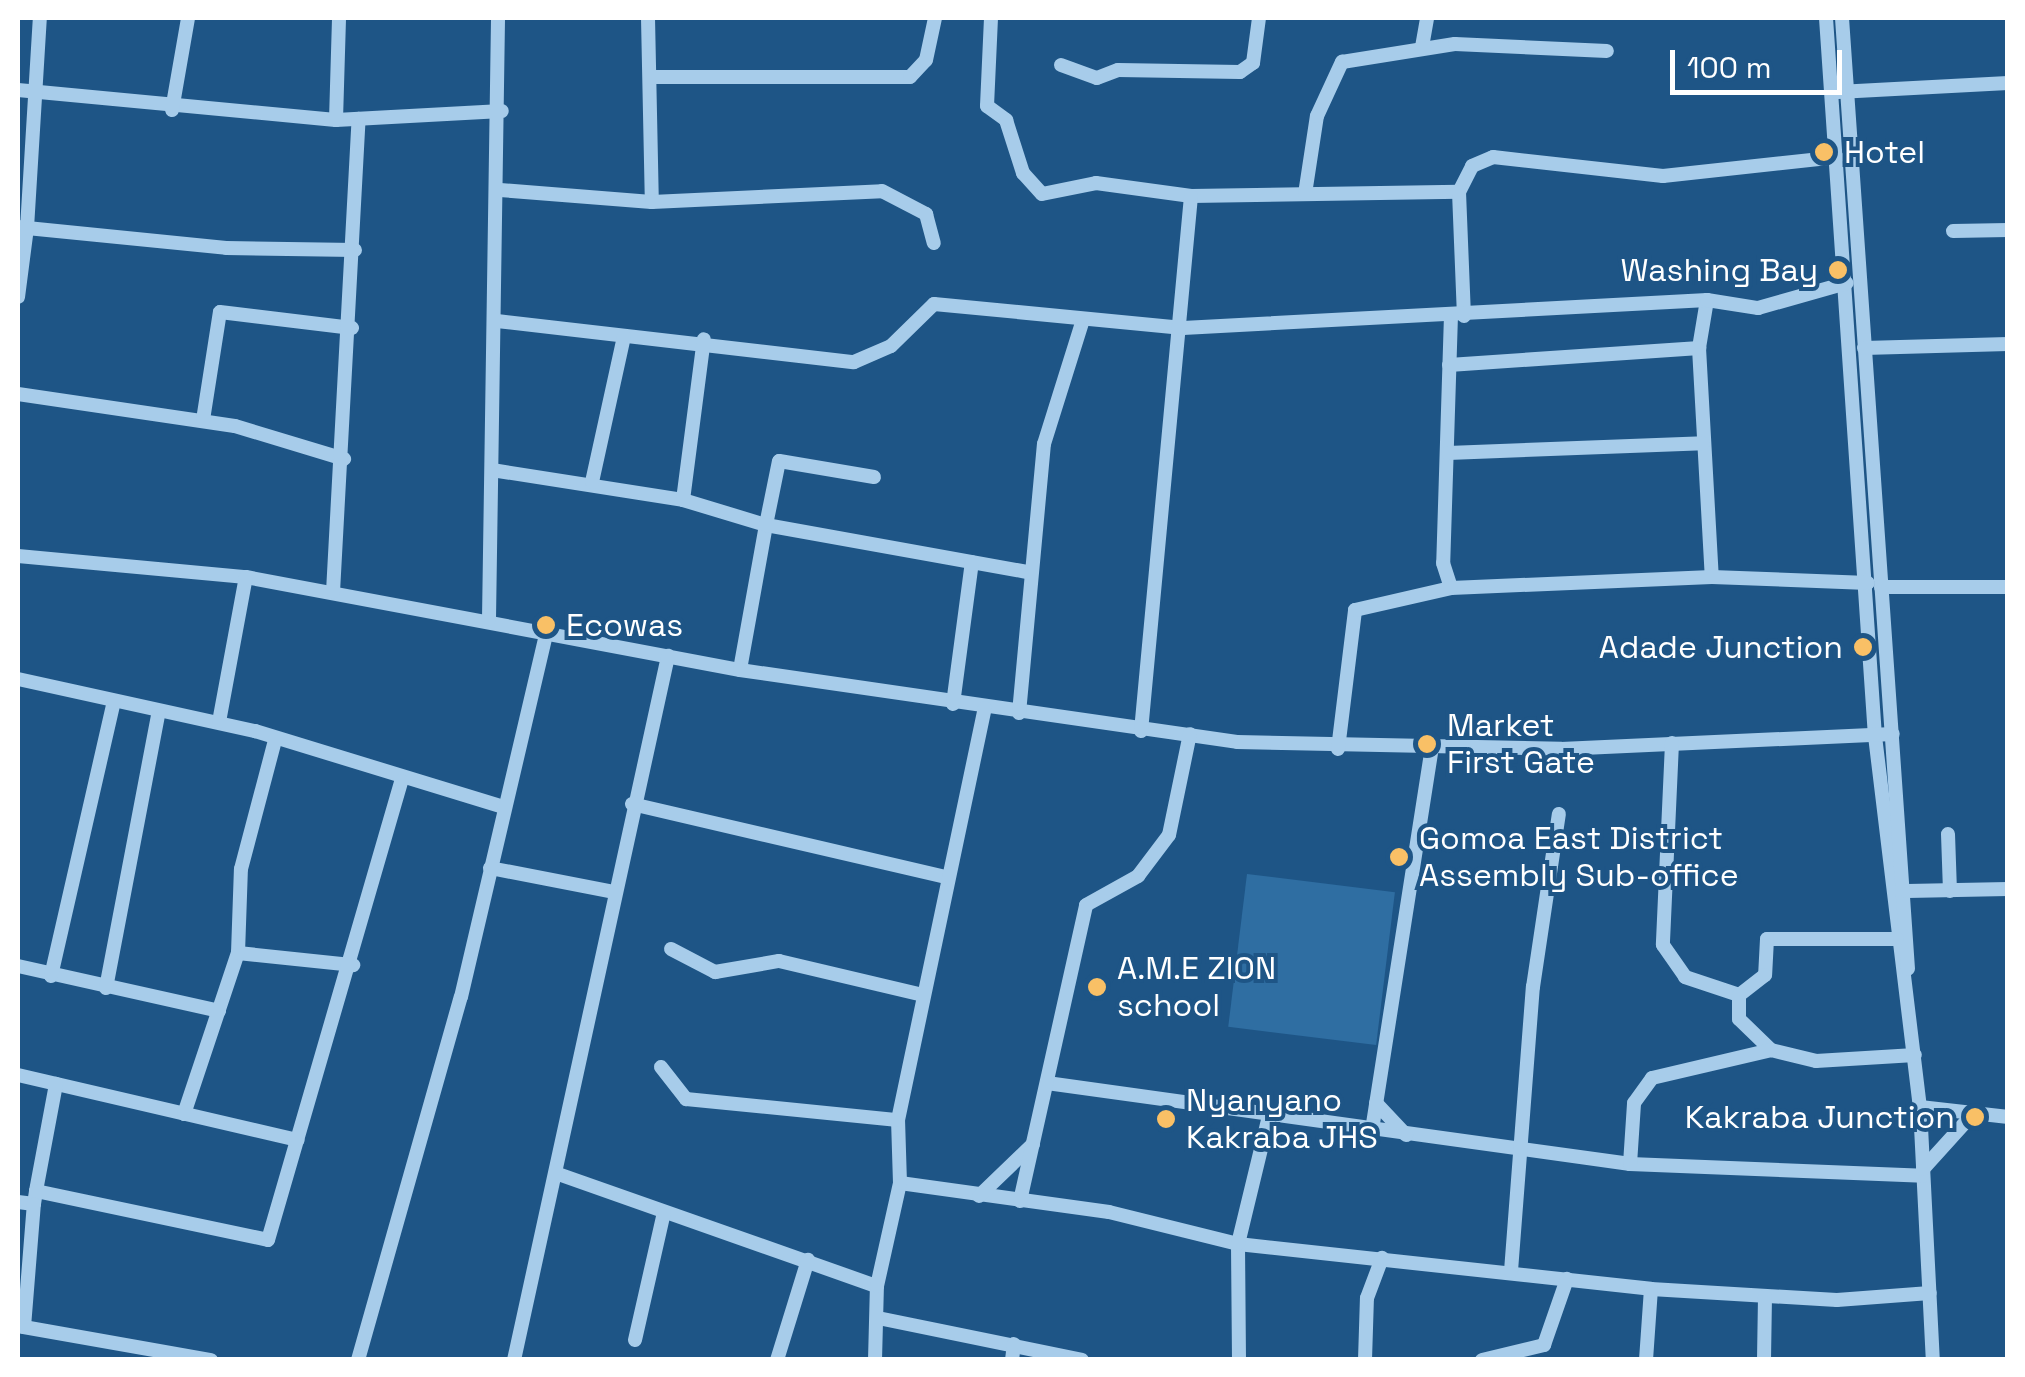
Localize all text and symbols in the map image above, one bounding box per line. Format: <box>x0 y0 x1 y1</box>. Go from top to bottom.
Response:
scale bar <box>1675 30 1848 92</box>
text: 100 m <box>1687 48 1772 87</box>
place label: Hotel <box>1844 133 1925 171</box>
marker: Hotel <box>1813 141 1835 163</box>
place label: Washing Bay <box>1621 251 1818 289</box>
marker: Washing Bay <box>1827 259 1849 281</box>
place label: Ecowas <box>566 606 683 644</box>
marker: Ecowas <box>535 614 557 636</box>
place label: Adade Junction <box>1599 628 1843 666</box>
marker: Adade Junction <box>1852 636 1874 658</box>
place label: Market First Gate <box>1447 707 1595 782</box>
marker: Market First Gate <box>1416 733 1438 755</box>
place label: Gomoa East District Assembly Sub-office <box>1419 820 1739 895</box>
marker: Gomoa East District Assembly Sub-office <box>1388 846 1410 868</box>
place label: A.M.E ZION school <box>1117 950 1276 1025</box>
marker: A.M.E ZION school <box>1086 976 1108 998</box>
place label: Nyanyano Kakraba JHS <box>1186 1082 1378 1157</box>
place label: Kakraba Junction <box>1685 1098 1955 1136</box>
marker: Kakraba Junction <box>1964 1106 1986 1128</box>
marker: Nyanyano Kakraba JHS <box>1155 1108 1177 1130</box>

